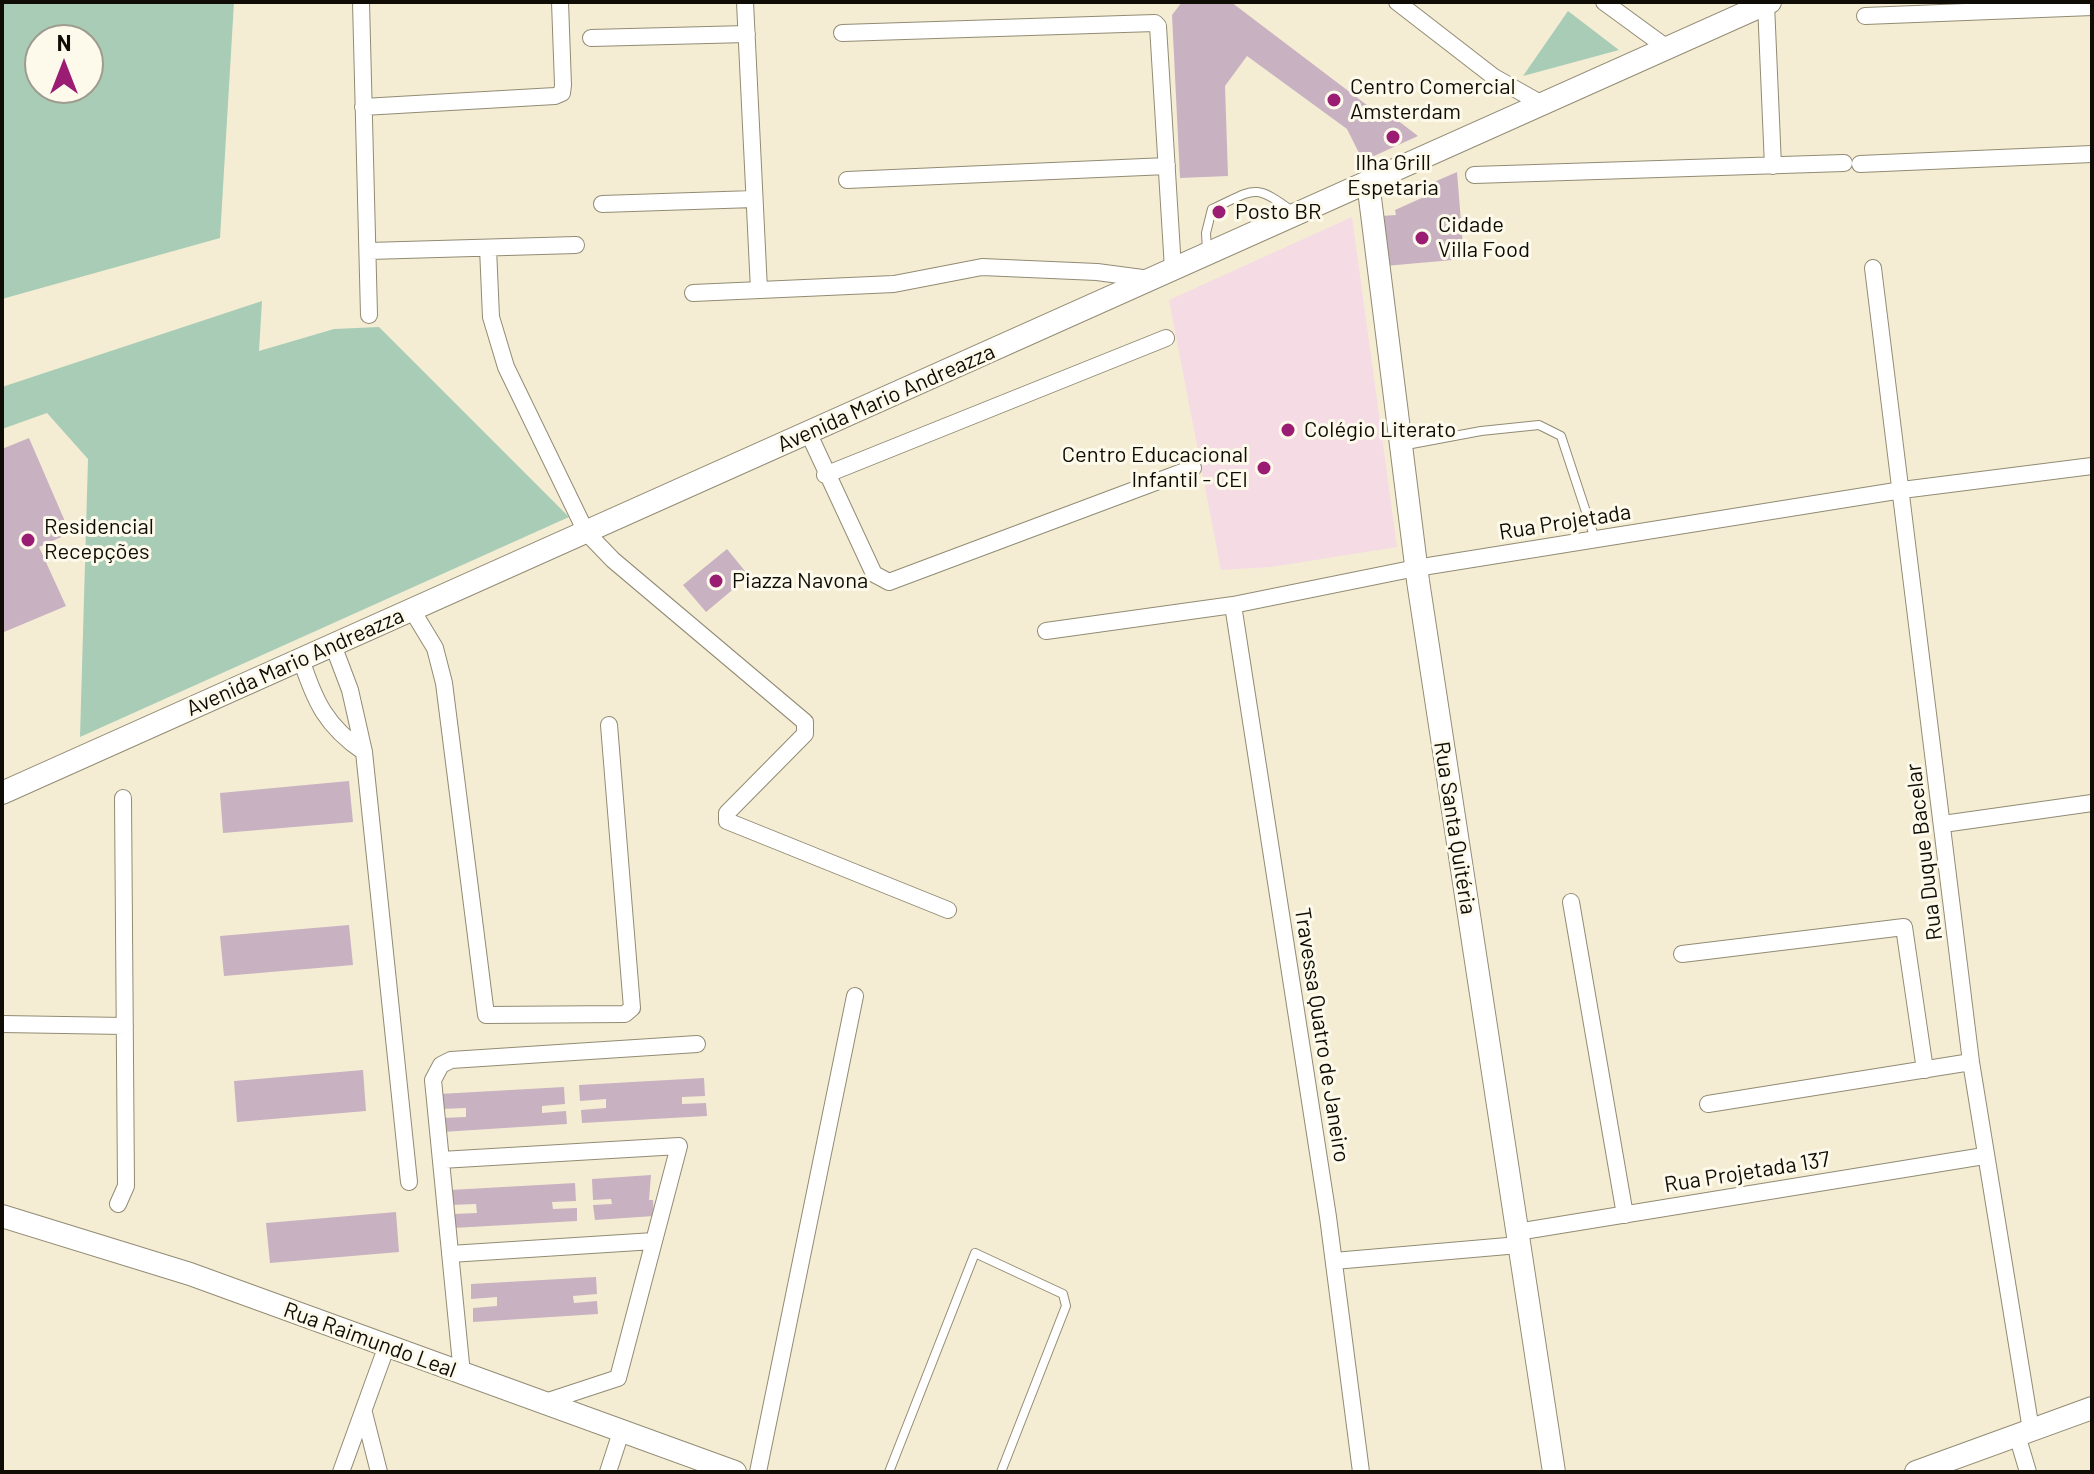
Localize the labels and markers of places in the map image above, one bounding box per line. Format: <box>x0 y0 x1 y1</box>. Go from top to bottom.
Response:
place label: Centro Comercial Amsterdam <box>1350 74 1516 126</box>
marker: Centro Comercial Amsterdam <box>1325 91 1343 109</box>
marker: Ilha Grill Espetaria <box>1384 128 1402 146</box>
place label: Ilha Grill Espetaria <box>1347 150 1439 202</box>
place label: Posto BR <box>1235 199 1322 225</box>
marker: Posto BR <box>1210 203 1228 221</box>
place label: Cidade Villa Food <box>1438 212 1530 264</box>
marker: Cidade Villa Food <box>1413 229 1431 247</box>
place label: Colégio Literato <box>1304 417 1456 443</box>
marker: Colégio Literato <box>1279 421 1297 439</box>
place label: Centro Educacional Infantil - CEI <box>1062 442 1248 494</box>
marker: Centro Educacional Infantil - CEI <box>1255 459 1273 477</box>
place label: Residencial Recepções <box>44 514 154 566</box>
marker: Residencial Recepções <box>19 531 37 549</box>
place label: Piazza Navona <box>732 568 868 594</box>
marker: Piazza Navona <box>707 572 725 590</box>

